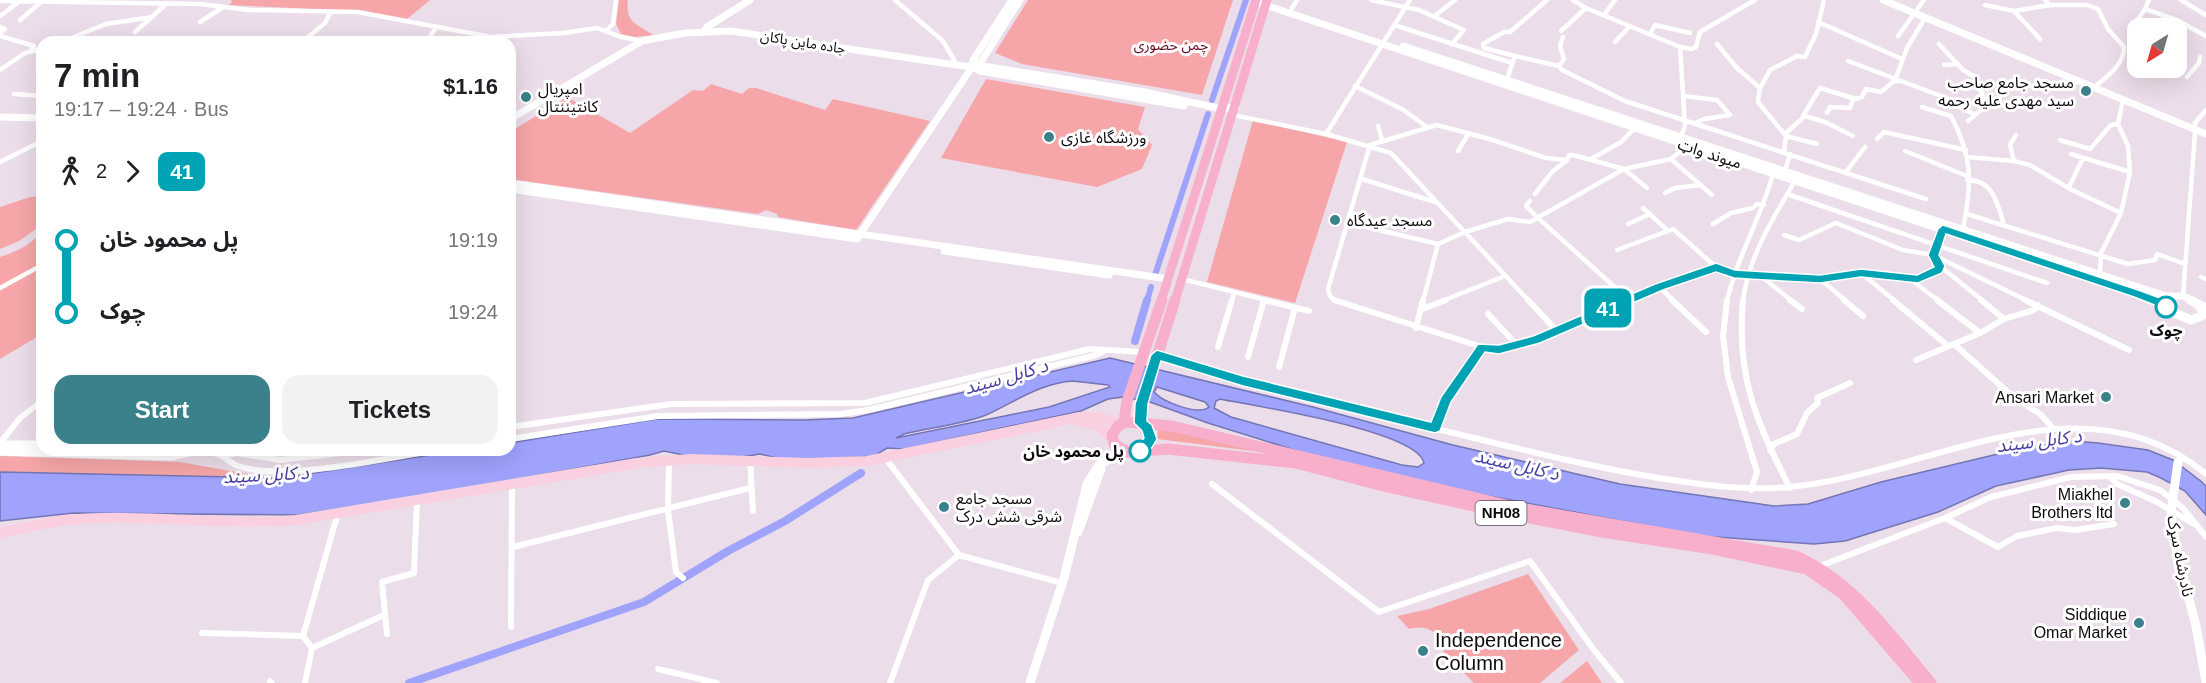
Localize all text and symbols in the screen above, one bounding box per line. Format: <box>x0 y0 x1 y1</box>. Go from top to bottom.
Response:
north arrow <box>2127 18 2187 78</box>
map controls <box>2127 18 2187 78</box>
street label: جاده ماین پاکان <box>759 27 847 59</box>
park label: چمن حضوری <box>1134 37 1208 55</box>
text: 7 min <box>54 57 140 94</box>
text: $1.16 <box>443 74 498 99</box>
place label: مسجد جامع صاحب سید مهدی علیه رحمه <box>1938 74 2074 110</box>
place label: امپریال کانتیننتال <box>538 80 599 117</box>
marker: مسجد جامع صاحب سید مهدی علیه رحمه <box>2079 84 2093 98</box>
marker: امپریال کانتیننتال <box>519 90 533 104</box>
text: 19:17 – 19:24 · Bus <box>54 98 229 120</box>
place label: ورزشگاه غازی <box>1061 129 1146 147</box>
marker: ورزشگاه غازی <box>1042 130 1056 144</box>
street label: میوند واټ <box>1676 135 1744 173</box>
icon: walk <box>54 155 87 188</box>
icon: forward <box>116 155 149 188</box>
text: 2 <box>96 160 107 182</box>
text: 41 <box>170 160 193 183</box>
place label: مسجد عیدگاه <box>1347 212 1432 229</box>
marker: مسجد عیدگاه <box>1328 213 1342 227</box>
text: پل محمود خان <box>100 227 238 252</box>
text: 19:19 <box>448 229 498 251</box>
line badge: 41 <box>1581 288 1635 328</box>
marker: چوک <box>2155 296 2177 318</box>
text: 41 <box>1596 297 1620 320</box>
text: چوک <box>100 299 145 324</box>
text: 19:24 <box>448 301 498 323</box>
place label: چوک <box>2150 322 2183 341</box>
water label: د کابل سيند <box>962 355 1051 399</box>
button: Start <box>54 375 270 444</box>
button: Tickets <box>282 375 498 444</box>
place label: Ansari Market <box>1995 389 2095 406</box>
marker: Ansari Market <box>2099 390 2113 404</box>
water label: د کابل سيند <box>1995 426 2083 457</box>
marker: پل محمود خان <box>1129 440 1151 462</box>
place label: پل محمود خان <box>1023 443 1124 462</box>
water label: د کابل سيند <box>1473 446 1561 485</box>
water label: د کابل سيند <box>223 463 310 488</box>
place label: Miakhel Brothers ltd <box>2031 486 2113 521</box>
place label: مسجد جامع شرقی شش درک <box>956 490 1062 526</box>
marker: Miakhel Brothers ltd <box>2118 496 2132 510</box>
marker: مسجد جامع شرقی شش درک <box>937 500 951 514</box>
road number: NH08 <box>1476 501 1526 525</box>
street label: نادرشاه سړک <box>2163 514 2197 598</box>
place label: Siddique Omar Market <box>2034 606 2128 641</box>
marker: Siddique Omar Market <box>2132 616 2146 630</box>
place label: Independence Column <box>1435 629 1562 674</box>
marker: Independence Column <box>1416 644 1430 658</box>

